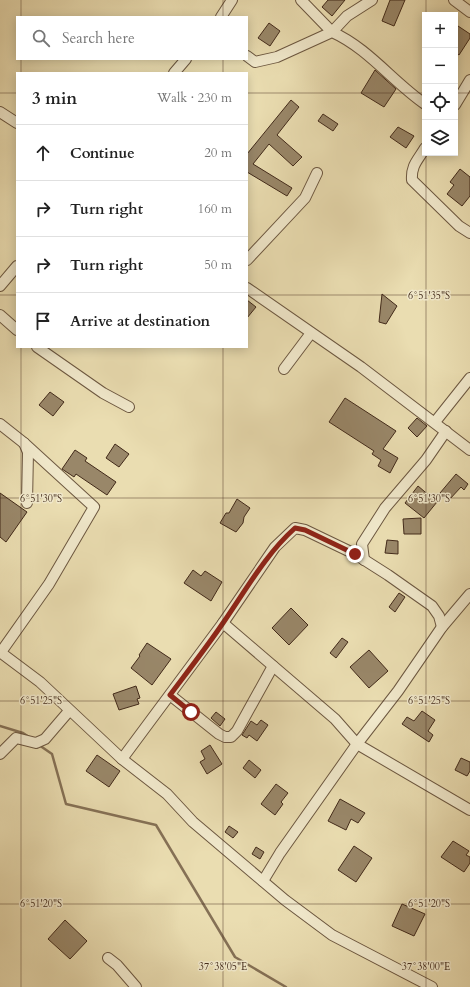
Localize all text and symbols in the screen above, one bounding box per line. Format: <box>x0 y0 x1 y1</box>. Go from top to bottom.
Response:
map controls <box>422 12 458 156</box>
button: + <box>422 12 458 48</box>
search box <box>16 16 248 60</box>
icon: search <box>30 27 52 49</box>
text: Search here <box>62 28 135 48</box>
button: − <box>422 48 458 84</box>
button: locate <box>422 84 458 120</box>
text: 3 min <box>32 87 77 110</box>
text: Walk · 230 m <box>157 89 232 107</box>
button: layers <box>422 120 458 156</box>
icon: ahead <box>32 142 54 164</box>
text: Continue <box>70 143 135 163</box>
text: 20 m <box>204 144 232 162</box>
icon: right <box>32 198 54 220</box>
text: Turn right <box>70 199 143 219</box>
text: 160 m <box>198 200 232 218</box>
icon: right <box>32 254 54 276</box>
text: Turn right <box>70 255 143 275</box>
text: 50 m <box>204 256 232 274</box>
text: 6°51'35"S <box>408 289 450 303</box>
icon: arrive <box>32 310 54 332</box>
text: Arrive at destination <box>70 311 210 331</box>
text: 6°51'30"S <box>20 492 62 506</box>
text: 6°51'30"S <box>408 492 450 506</box>
route end <box>346 545 364 563</box>
text: 6°51'25"S <box>20 694 62 708</box>
text: 6°51'25"S <box>408 694 450 708</box>
route start <box>182 703 200 721</box>
text: 6°51'20"S <box>20 897 62 911</box>
text: 6°51'20"S <box>408 897 450 911</box>
text: 37°38'05"E <box>199 960 247 974</box>
text: 37°38'00"E <box>402 960 450 974</box>

